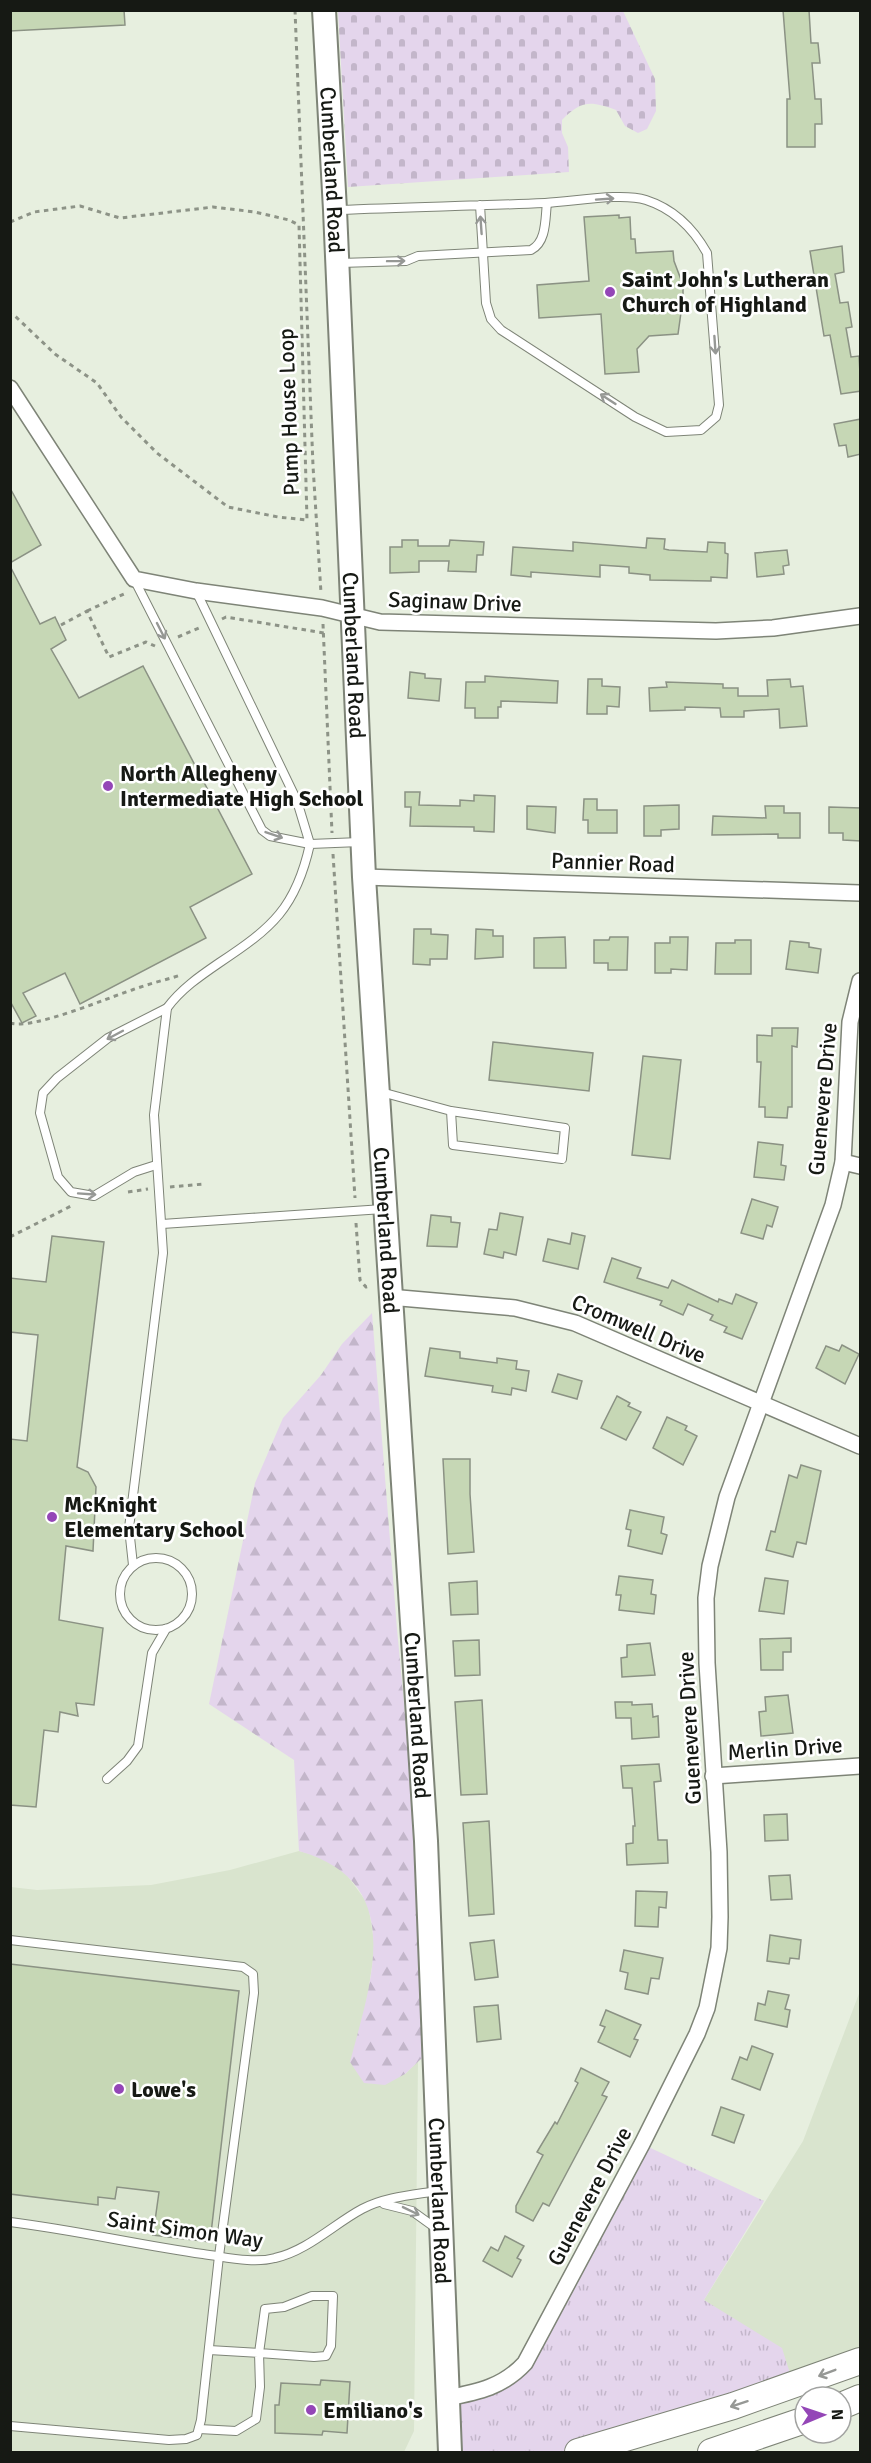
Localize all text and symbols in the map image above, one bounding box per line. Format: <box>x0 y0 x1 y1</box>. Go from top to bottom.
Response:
street label: Cumberland Road <box>314 86 350 254</box>
one-way arrow <box>595 193 615 204</box>
one-way arrow <box>475 215 486 235</box>
one-way arrow <box>385 256 405 267</box>
place label: Saint John's Lutheran Church of Highland <box>622 266 829 318</box>
marker: Saint John's Lutheran Church of Highland <box>603 285 617 299</box>
street label: Pump House Loop <box>272 328 305 496</box>
one-way arrow <box>709 334 720 354</box>
one-way arrow <box>599 393 616 406</box>
street label: Cumberland Road <box>337 571 371 739</box>
street label: Saginaw Drive <box>388 586 522 617</box>
one-way arrow <box>155 622 167 640</box>
place label: North Allegheny Intermediate High School <box>120 760 364 812</box>
marker: North Allegheny Intermediate High School <box>101 779 115 793</box>
one-way arrow <box>264 831 283 842</box>
street label: Pannier Road <box>550 847 675 878</box>
street label: Guenevere Drive <box>802 1021 843 1177</box>
one-way arrow <box>107 1029 124 1041</box>
street label: Cumberland Road <box>367 1146 405 1314</box>
one-way arrow <box>77 1188 96 1199</box>
street label: Cromwell Drive <box>568 1288 710 1369</box>
place label: McKnight Elementary School <box>64 1491 244 1543</box>
marker: McKnight Elementary School <box>45 1510 59 1524</box>
street label: Cumberland Road <box>399 1631 436 1799</box>
street label: Guenevere Drive <box>672 1651 707 1805</box>
street label: Merlin Drive <box>727 1731 843 1766</box>
place label: Lowe's <box>131 2076 196 2103</box>
marker: Lowe's <box>112 2082 126 2096</box>
street label: Cumberland Road <box>423 2117 456 2285</box>
street label: Guenevere Drive <box>542 2122 637 2270</box>
street label: Saint Simon Way <box>105 2205 265 2254</box>
one-way arrow <box>402 2206 420 2217</box>
one-way arrow <box>819 2369 837 2380</box>
north arrow <box>793 2385 853 2445</box>
place label: Emiliano's <box>323 2397 423 2424</box>
one-way arrow <box>730 2400 749 2411</box>
marker: Emiliano's <box>304 2403 318 2417</box>
text: N <box>827 2409 847 2420</box>

